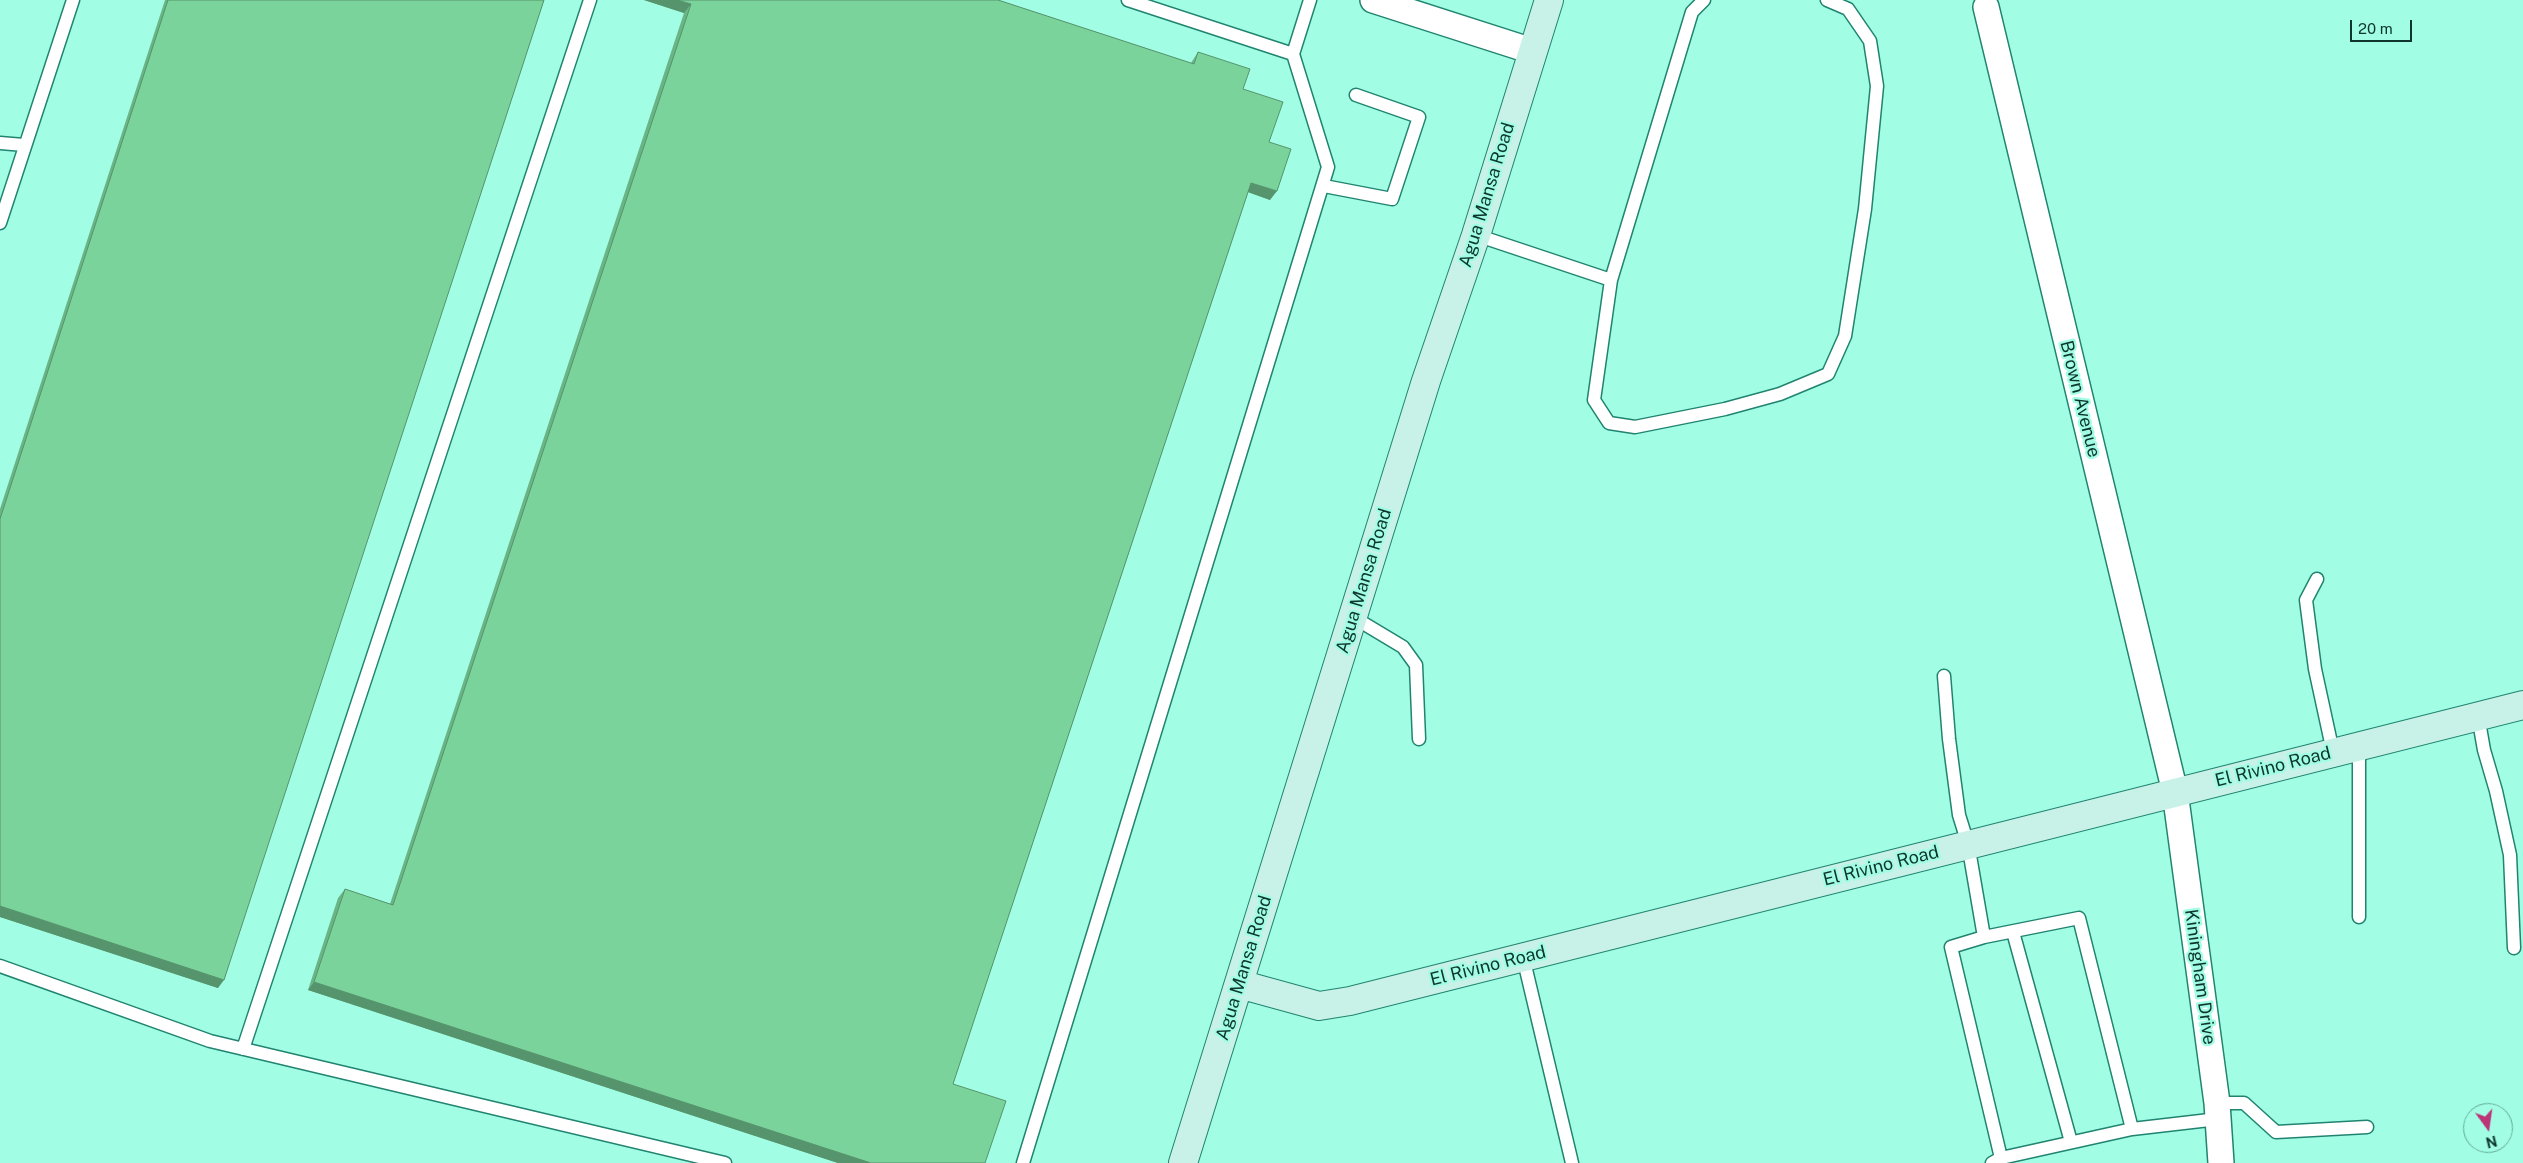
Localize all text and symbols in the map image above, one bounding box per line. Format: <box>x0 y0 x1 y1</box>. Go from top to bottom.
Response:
scale bar <box>2353 10 2416 42</box>
text: 20 m <box>2358 20 2393 37</box>
street label: Agua Mansa Road <box>1455 120 1519 270</box>
street label: Brown Avenue <box>2055 338 2105 460</box>
street label: Agua Mansa Road <box>1332 506 1396 656</box>
street label: El Rivino Road <box>2213 742 2333 792</box>
street label: El Rivino Road <box>1821 841 1941 891</box>
street label: Agua Mansa Road <box>1212 893 1276 1043</box>
street label: Kiningham Drive <box>2180 908 2220 1046</box>
street label: El Rivino Road <box>1428 941 1548 991</box>
north arrow <box>2463 1103 2513 1153</box>
text: N <box>2484 1132 2499 1151</box>

